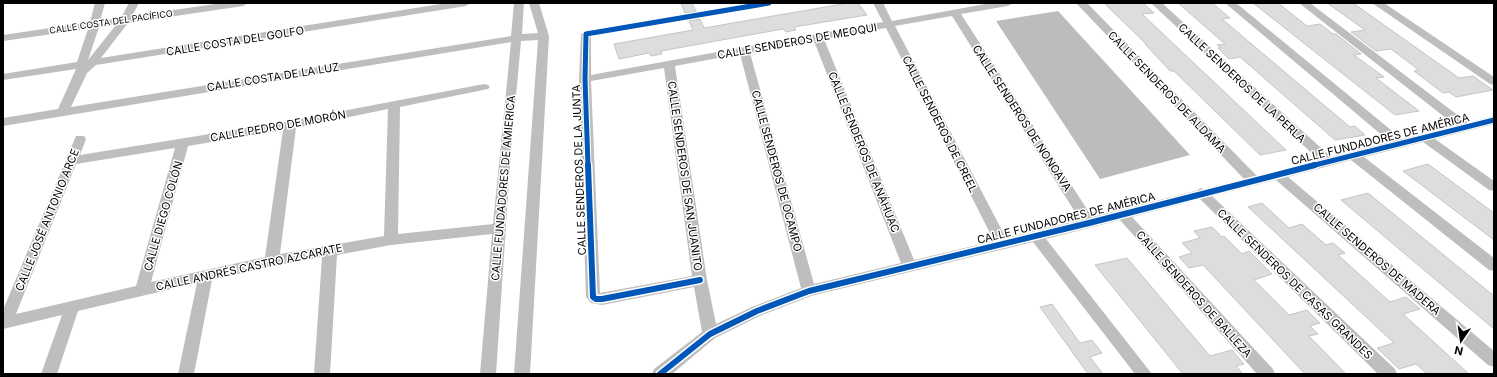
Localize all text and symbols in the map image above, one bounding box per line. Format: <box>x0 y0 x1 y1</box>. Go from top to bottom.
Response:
street label: CALLE COSTA DEL PACÍFICO <box>49 7 173 36</box>
street label: CALLE SENDEROS DE MEOQUI <box>716 20 878 62</box>
street label: CALLE SENDEROS DE LA PERLA <box>1176 20 1309 146</box>
street label: CALLE COSTA DEL GOLFO <box>165 23 305 59</box>
street label: CALLE SENDEROS DE ALDAMA <box>1105 28 1229 156</box>
street label: CALLE SENDEROS DE NONOAVA <box>969 42 1075 194</box>
street label: CALLE SENDEROS DE CREEL <box>899 53 981 195</box>
street label: CALLE COSTA DE LA LUZ <box>206 60 340 94</box>
street label: CALLE SENDEROS DE ANÁHUAC <box>825 70 903 234</box>
street label: CALLE SENDEROS DE SAN JUANITO <box>665 80 705 272</box>
street label: CALLE SENDEROS DE LA JUNTA <box>569 84 589 256</box>
street label: CALLE SENDEROS DE OCAMPO <box>749 89 805 253</box>
street label: CALLE FUNDADORES DE AMIERICA <box>488 94 518 281</box>
street label: CALLE PEDRO DE MORÓN <box>209 107 347 145</box>
street label: CALLE FUNDADORES DE AMÉRICA <box>1289 110 1471 168</box>
street label: CALLE JOSÉ ANTONIO ARCE <box>12 147 82 293</box>
street label: CALLE DIEGO COLÓN <box>141 159 185 273</box>
street label: CALLE FUNDADORES DE AMÉRICA <box>975 189 1157 247</box>
street label: CALLE SENDEROS DE MADERA <box>1310 200 1444 318</box>
street label: CALLE SENDEROS DE CASAS GRANDES <box>1214 206 1376 362</box>
street label: CALLE SENDEROS DE BALLEZA <box>1133 228 1255 361</box>
street label: CALLE ANDRÉS CASTRO AZCARATE <box>154 240 344 294</box>
north arrow <box>1441 321 1481 361</box>
text: N <box>1453 343 1464 359</box>

